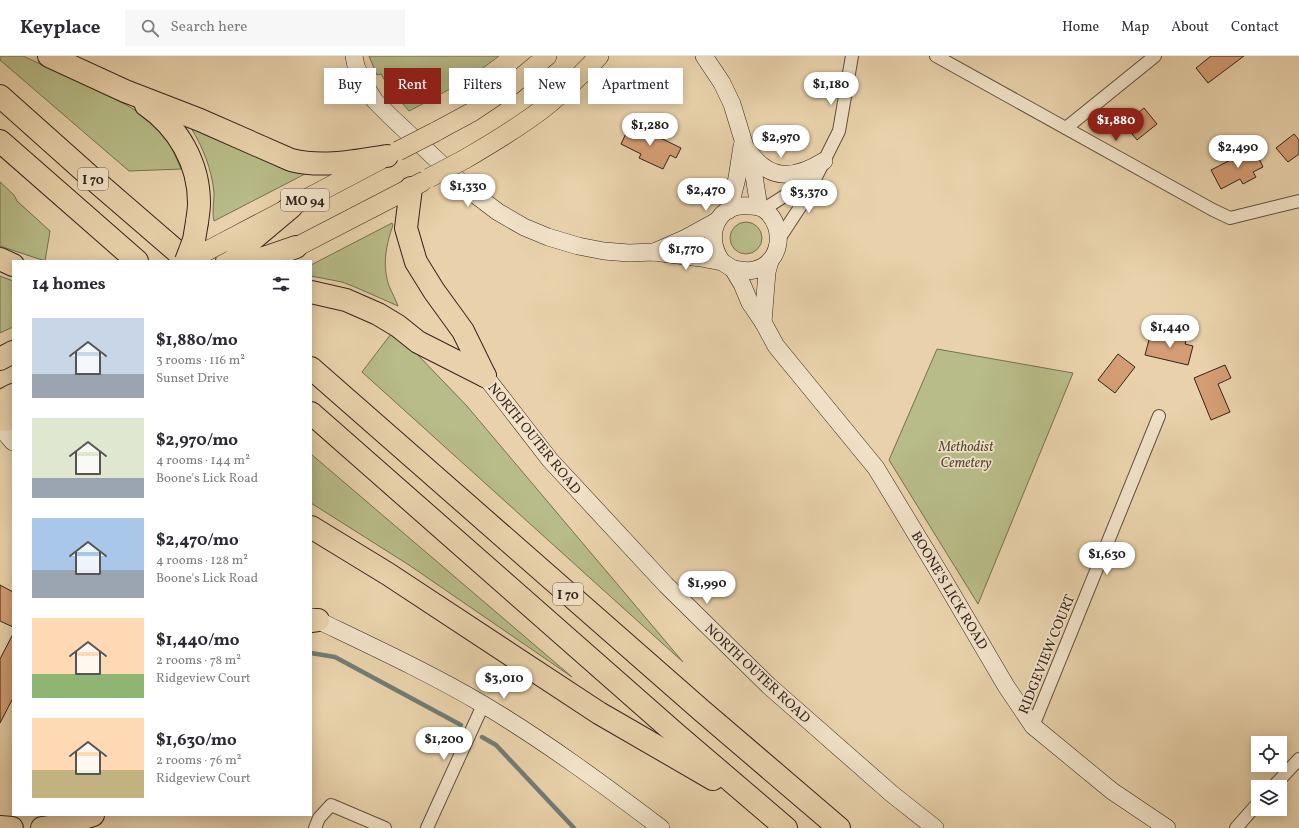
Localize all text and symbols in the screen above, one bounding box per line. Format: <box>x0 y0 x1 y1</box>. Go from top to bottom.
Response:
search box <box>125 10 405 46</box>
text: Keyplace <box>20 15 101 41</box>
icon: search <box>139 17 161 39</box>
text: Search here <box>171 17 247 38</box>
text: Home <box>1062 18 1099 37</box>
text: Map <box>1121 18 1149 37</box>
text: About <box>1171 18 1209 37</box>
text: Contact <box>1231 18 1279 37</box>
chip: Buy <box>324 68 376 104</box>
chip: Rent <box>384 68 441 104</box>
chip: Filters <box>449 68 516 104</box>
chip: New <box>524 68 580 104</box>
chip: Apartment <box>588 68 683 104</box>
pin: $1,180 <box>798 72 864 106</box>
text: $1,180 <box>813 76 849 94</box>
pin: $1,880 <box>1083 108 1149 142</box>
text: $1,880 <box>1097 112 1135 130</box>
pin: $1,280 <box>617 113 683 147</box>
text: $1,280 <box>631 117 669 135</box>
pin: $2,970 <box>748 125 814 159</box>
text: $2,970 <box>762 129 800 147</box>
pin: $2,490 <box>1205 135 1271 169</box>
text: $2,490 <box>1218 139 1258 157</box>
road number: I 70 <box>78 168 108 190</box>
pin: $1,330 <box>435 174 501 208</box>
text: $1,330 <box>449 178 487 196</box>
pin: $2,470 <box>673 178 739 212</box>
pin: $3,370 <box>776 180 842 214</box>
text: $2,470 <box>686 182 726 200</box>
text: $3,370 <box>790 184 828 202</box>
road number: MO 94 <box>281 189 329 211</box>
pin: $1,770 <box>653 237 719 271</box>
text: $1,770 <box>668 241 704 259</box>
text: 14 homes <box>32 273 106 296</box>
icon: filters <box>270 273 292 295</box>
pin: $1,440 <box>1137 315 1203 349</box>
text: $1,440 <box>1150 319 1190 337</box>
text: $1,880/mo <box>156 329 238 352</box>
icon: home <box>64 334 112 382</box>
text: 3 rooms · 116 m² <box>156 352 245 370</box>
text: Sunset Drive <box>156 370 229 388</box>
street label: NORTH OUTER ROAD <box>483 379 585 499</box>
text: $2,970/mo <box>156 429 238 452</box>
icon: home <box>64 434 112 482</box>
park label: Methodist Cemetery <box>938 438 994 473</box>
text: 4 rooms · 144 m² <box>156 452 250 470</box>
text: Boone's Lick Road <box>156 470 258 488</box>
street label: BOONE'S LICK ROAD <box>906 528 992 654</box>
text: $2,470/mo <box>156 529 239 552</box>
icon: home <box>64 534 112 582</box>
pin: $1,630 <box>1074 542 1140 576</box>
text: $1,630 <box>1088 546 1126 564</box>
text: 4 rooms · 128 m² <box>156 552 248 570</box>
text: Boone's Lick Road <box>156 570 258 588</box>
pin: $1,990 <box>674 571 740 605</box>
text: $1,990 <box>688 575 726 593</box>
road number: I 70 <box>553 583 583 605</box>
street label: RIDGEVIEW COURT <box>1015 592 1080 717</box>
street label: NORTH OUTER ROAD <box>700 620 814 728</box>
text: $1,440/mo <box>156 629 239 652</box>
icon: home <box>64 634 112 682</box>
text: 2 rooms · 78 m² <box>156 652 241 670</box>
pin: $3,010 <box>471 666 537 700</box>
text: Ridgeview Court <box>156 670 251 688</box>
text: $3,010 <box>485 670 523 688</box>
pin: $1,200 <box>411 727 477 761</box>
text: $1,630/mo <box>156 729 237 752</box>
text: $1,200 <box>424 731 464 749</box>
icon: home <box>64 734 112 782</box>
map controls <box>1251 736 1287 816</box>
button: locate <box>1251 736 1287 772</box>
text: 2 rooms · 76 m² <box>156 752 241 770</box>
text: Ridgeview Court <box>156 770 251 788</box>
button: layers <box>1251 780 1287 816</box>

